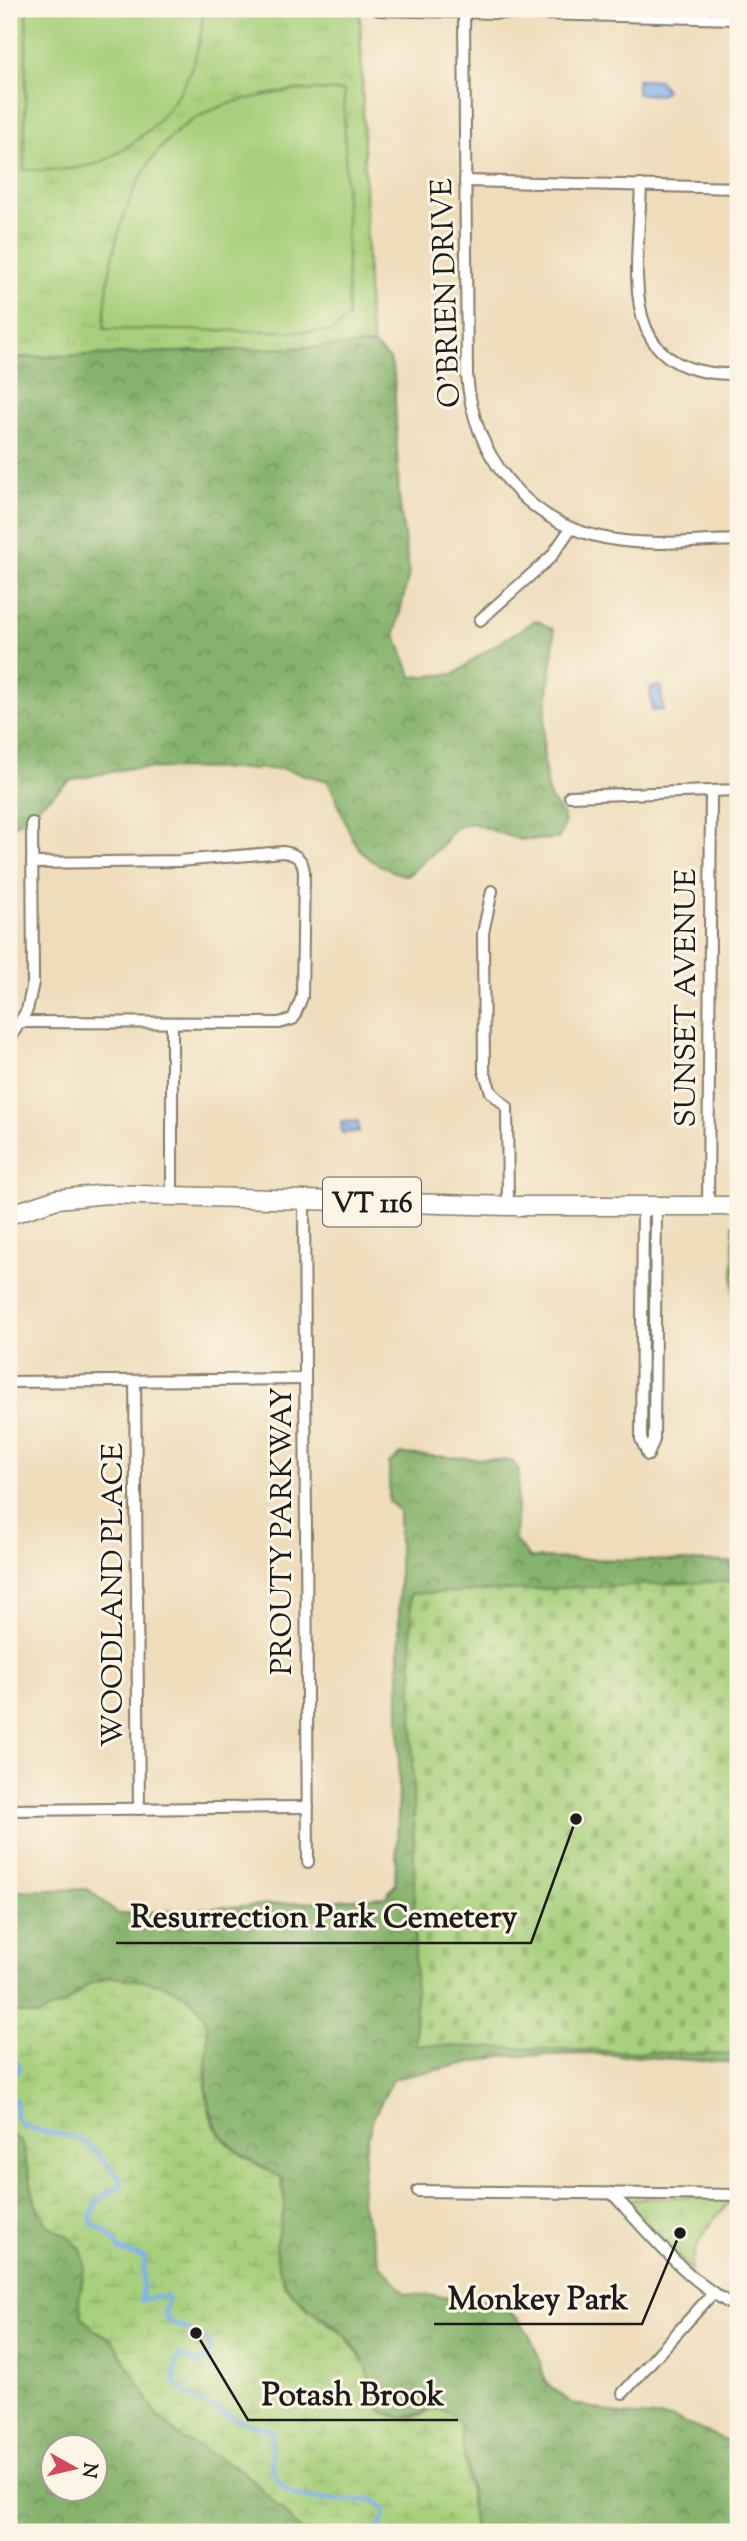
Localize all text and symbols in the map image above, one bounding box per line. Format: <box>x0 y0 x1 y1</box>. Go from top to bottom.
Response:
street label: O'BRIEN DRIVE <box>422 177 473 408</box>
street label: SUNSET AVENUE <box>666 869 709 1127</box>
road number: VT 116 <box>323 1178 421 1226</box>
street label: PROUTY PARKWAY <box>262 1387 305 1675</box>
street label: WOODLAND PLACE <box>93 1443 136 1747</box>
callout: Resurrection Park Cemetery <box>116 1890 531 1943</box>
text: Resurrection Park Cemetery <box>131 1896 517 1942</box>
callout: Monkey Park <box>434 2271 642 2324</box>
text: Monkey Park <box>448 2278 629 2324</box>
callout: Potash Brook <box>248 2367 458 2420</box>
text: Potash Brook <box>262 2374 445 2420</box>
north arrow <box>38 2432 108 2502</box>
text: N <box>74 2461 103 2479</box>

